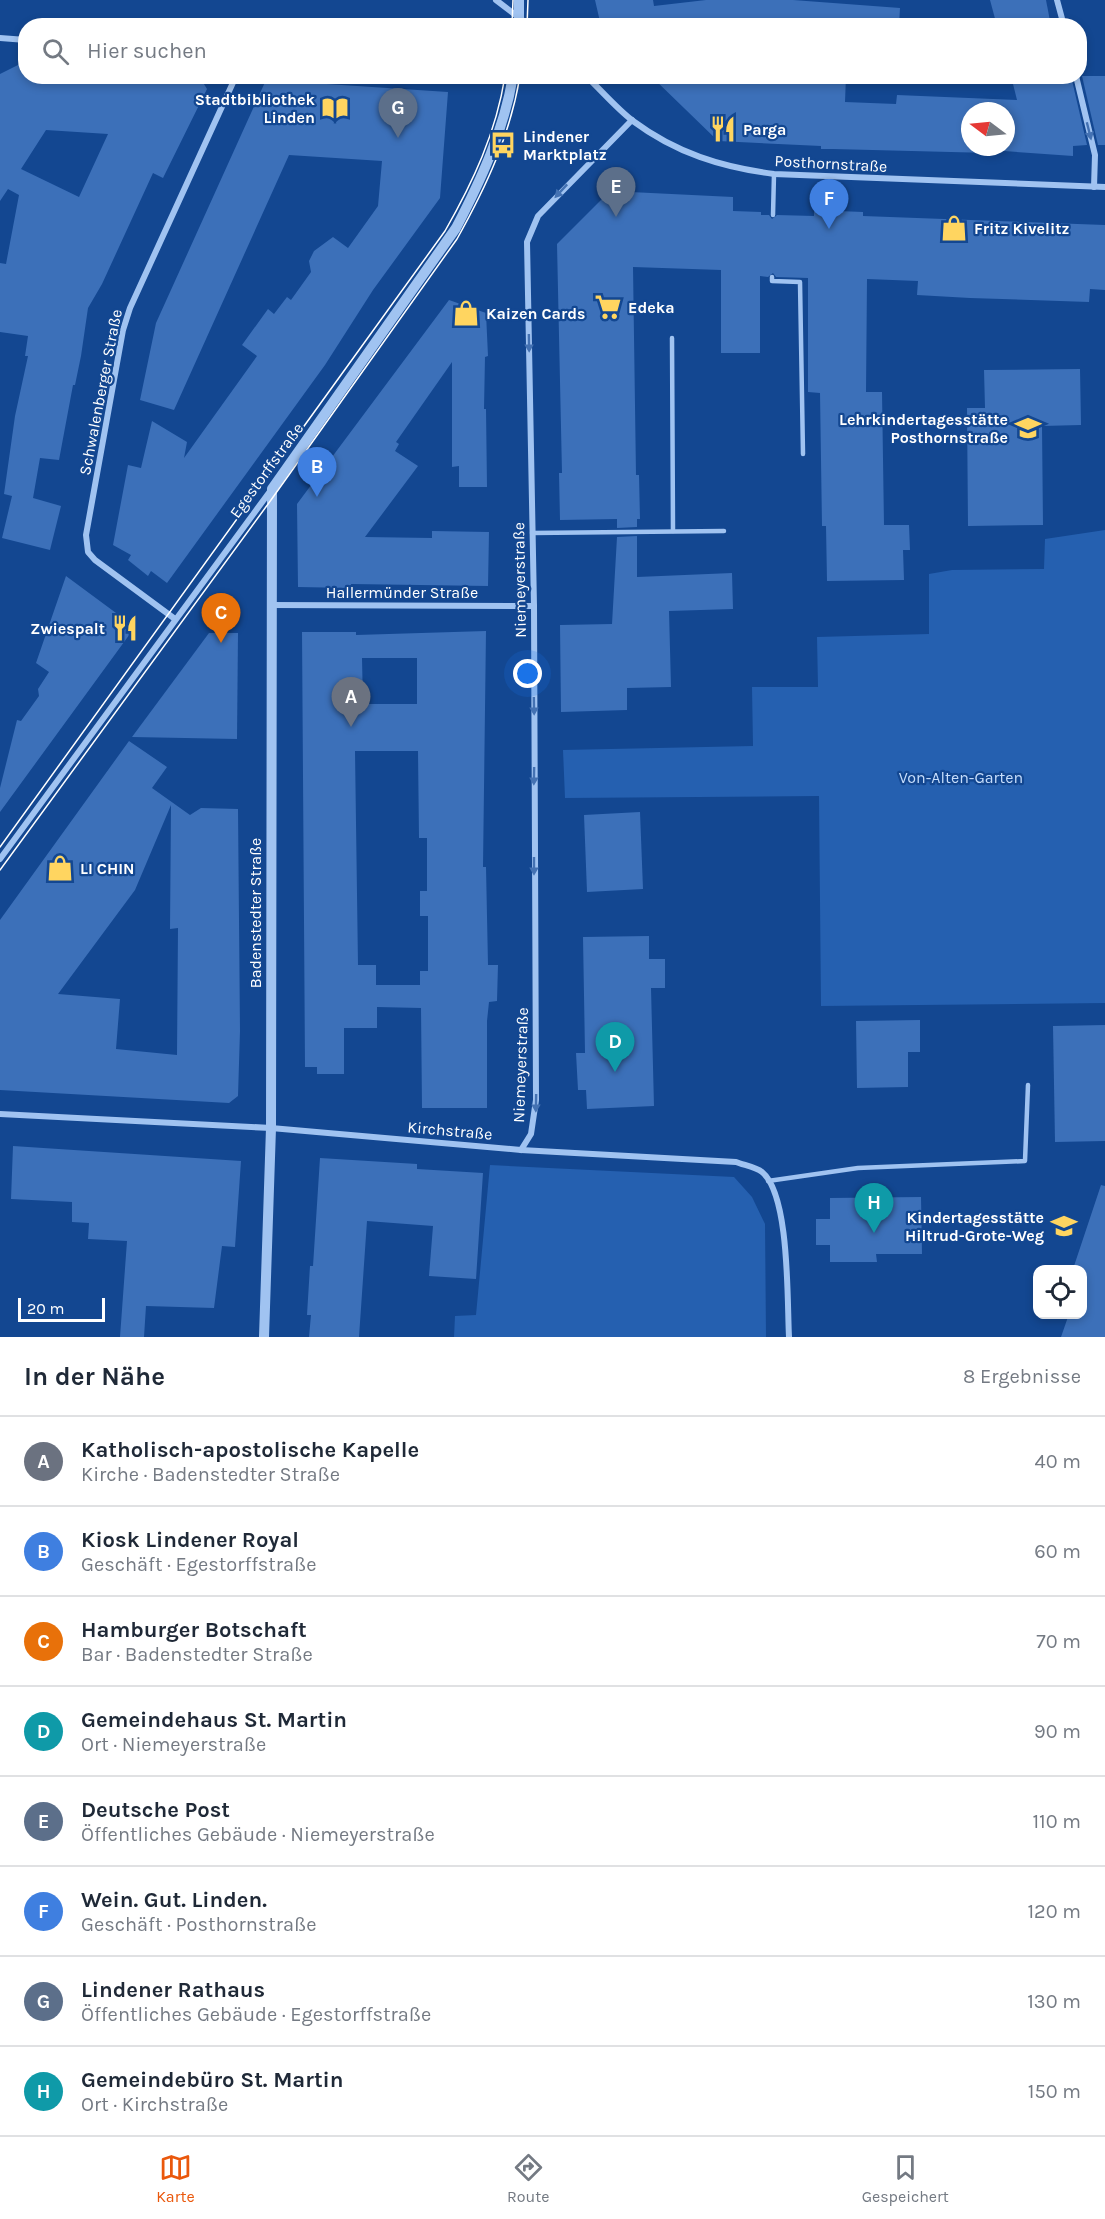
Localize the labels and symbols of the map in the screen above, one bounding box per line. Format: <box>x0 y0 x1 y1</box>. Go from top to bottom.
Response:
pin: G <box>378 88 418 138</box>
place label: Stadtbibliothek Linden <box>195 90 316 127</box>
library icon: Stadtbibliothek Linden <box>320 93 350 123</box>
north arrow <box>961 102 1015 156</box>
restaurant icon: Parga <box>708 114 738 144</box>
place label: Parga <box>743 120 786 139</box>
one-way arrow <box>1085 122 1095 141</box>
place label: Lindener Marktplatz <box>523 127 607 164</box>
bus stop icon: Lindener Marktplatz <box>488 130 518 160</box>
street label: Posthornstraße <box>774 151 888 176</box>
pin: E <box>596 168 636 217</box>
pin: F <box>810 180 848 229</box>
one-way arrow <box>555 183 568 198</box>
shop icon: Fritz Kivelitz <box>939 213 969 243</box>
place label: Fritz Kivelitz <box>974 219 1069 238</box>
supermarket icon: Edeka <box>593 292 623 322</box>
shop icon: Kaizen Cards <box>451 298 481 328</box>
place label: Edeka <box>628 298 675 317</box>
place label: Kaizen Cards <box>486 304 586 323</box>
street label: Schwalenberger Straße <box>75 307 126 477</box>
one-way arrow <box>524 333 534 352</box>
place label: Lehrkindertagesstätte Posthornstraße <box>839 410 1008 447</box>
school or university icon: Lehrkindertagesstätte Posthornstraße <box>1013 413 1043 443</box>
street label: Egestorffstraße <box>226 419 307 522</box>
pin: B <box>298 448 336 497</box>
street label: Niemeyerstraße <box>509 522 530 638</box>
street label: Hallermünder Straße <box>326 583 478 602</box>
pin: C <box>202 594 240 643</box>
restaurant icon: Zwiespalt <box>110 613 140 643</box>
place label: Zwiespalt <box>30 619 105 638</box>
your location <box>513 659 542 688</box>
pin: A <box>332 678 370 727</box>
one-way arrow <box>530 696 539 715</box>
one-way arrow <box>529 766 539 785</box>
park label: Von-Alten-Garten <box>899 768 1023 787</box>
street label: Badenstedter Straße <box>246 838 265 988</box>
shop icon: LI CHIN <box>45 853 75 883</box>
one-way arrow <box>529 856 539 875</box>
place label: LI CHIN <box>80 859 135 878</box>
street label: Niemeyerstraße <box>509 1007 532 1123</box>
pin: D <box>596 1022 634 1072</box>
one-way arrow <box>531 1093 540 1112</box>
street label: Kirchstraße <box>407 1117 493 1144</box>
pin: H <box>854 1184 894 1233</box>
place label: Kindertagesstätte Hiltrud-Grote-Weg <box>905 1208 1044 1245</box>
school or university icon: Kindertagesstätte Hiltrud-Grote-Weg <box>1049 1211 1079 1241</box>
scale bar <box>18 1295 105 1322</box>

